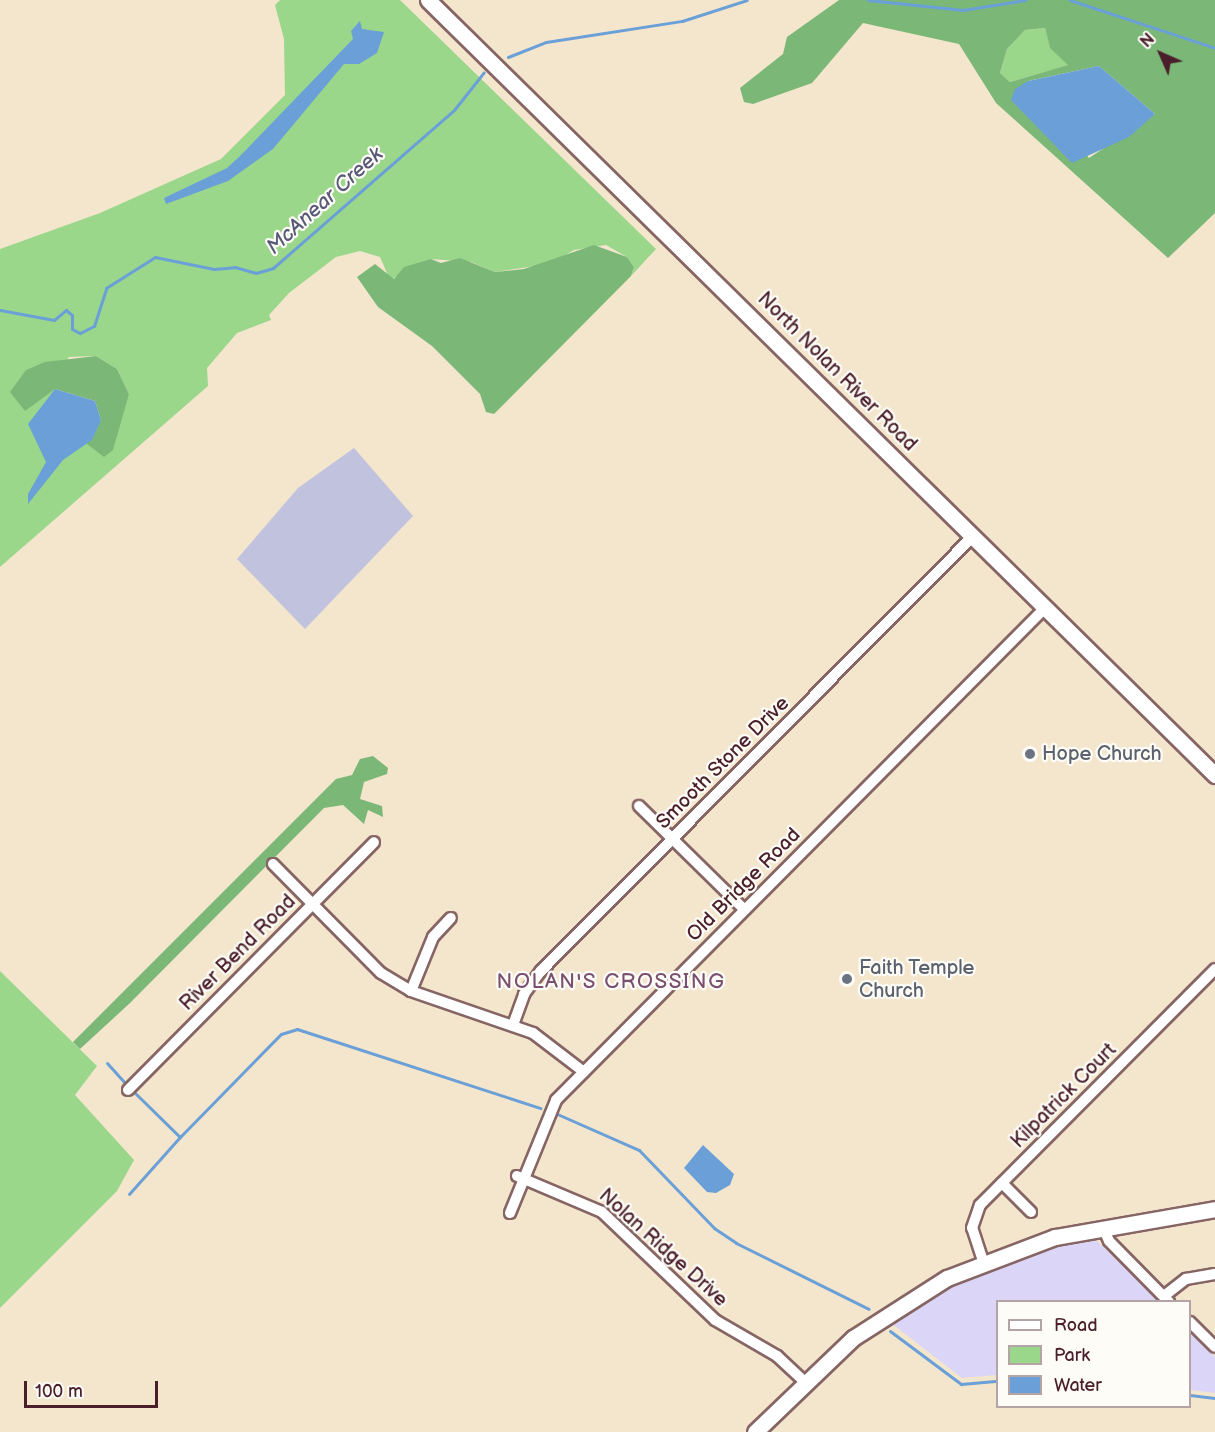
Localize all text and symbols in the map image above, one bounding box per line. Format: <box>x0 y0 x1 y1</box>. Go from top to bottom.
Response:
north arrow <box>1131 24 1191 84</box>
text: N <box>1137 30 1159 52</box>
water label: McAnear Creek <box>261 142 389 260</box>
street label: North Nolan River Road <box>752 287 922 457</box>
street label: Smooth Stone Drive <box>651 691 795 835</box>
place label: Hope Church <box>1042 742 1162 766</box>
marker: Hope Church <box>1023 747 1037 761</box>
street label: Old Bridge Road <box>682 823 806 947</box>
street label: River Bend Road <box>175 890 301 1016</box>
place label: Faith Temple Church <box>859 956 975 1003</box>
district label: NOLAN'S CROSSING <box>497 969 725 995</box>
marker: Faith Temple Church <box>840 972 854 986</box>
street label: Kilpatrick Court <box>1006 1038 1122 1154</box>
street label: Nolan Ridge Drive <box>594 1184 732 1312</box>
legend <box>996 1300 1191 1408</box>
text: Road <box>1054 1315 1098 1336</box>
text: Park <box>1054 1345 1090 1366</box>
scale bar <box>27 1369 160 1407</box>
text: Water <box>1054 1375 1102 1396</box>
text: 100 m <box>35 1381 83 1402</box>

